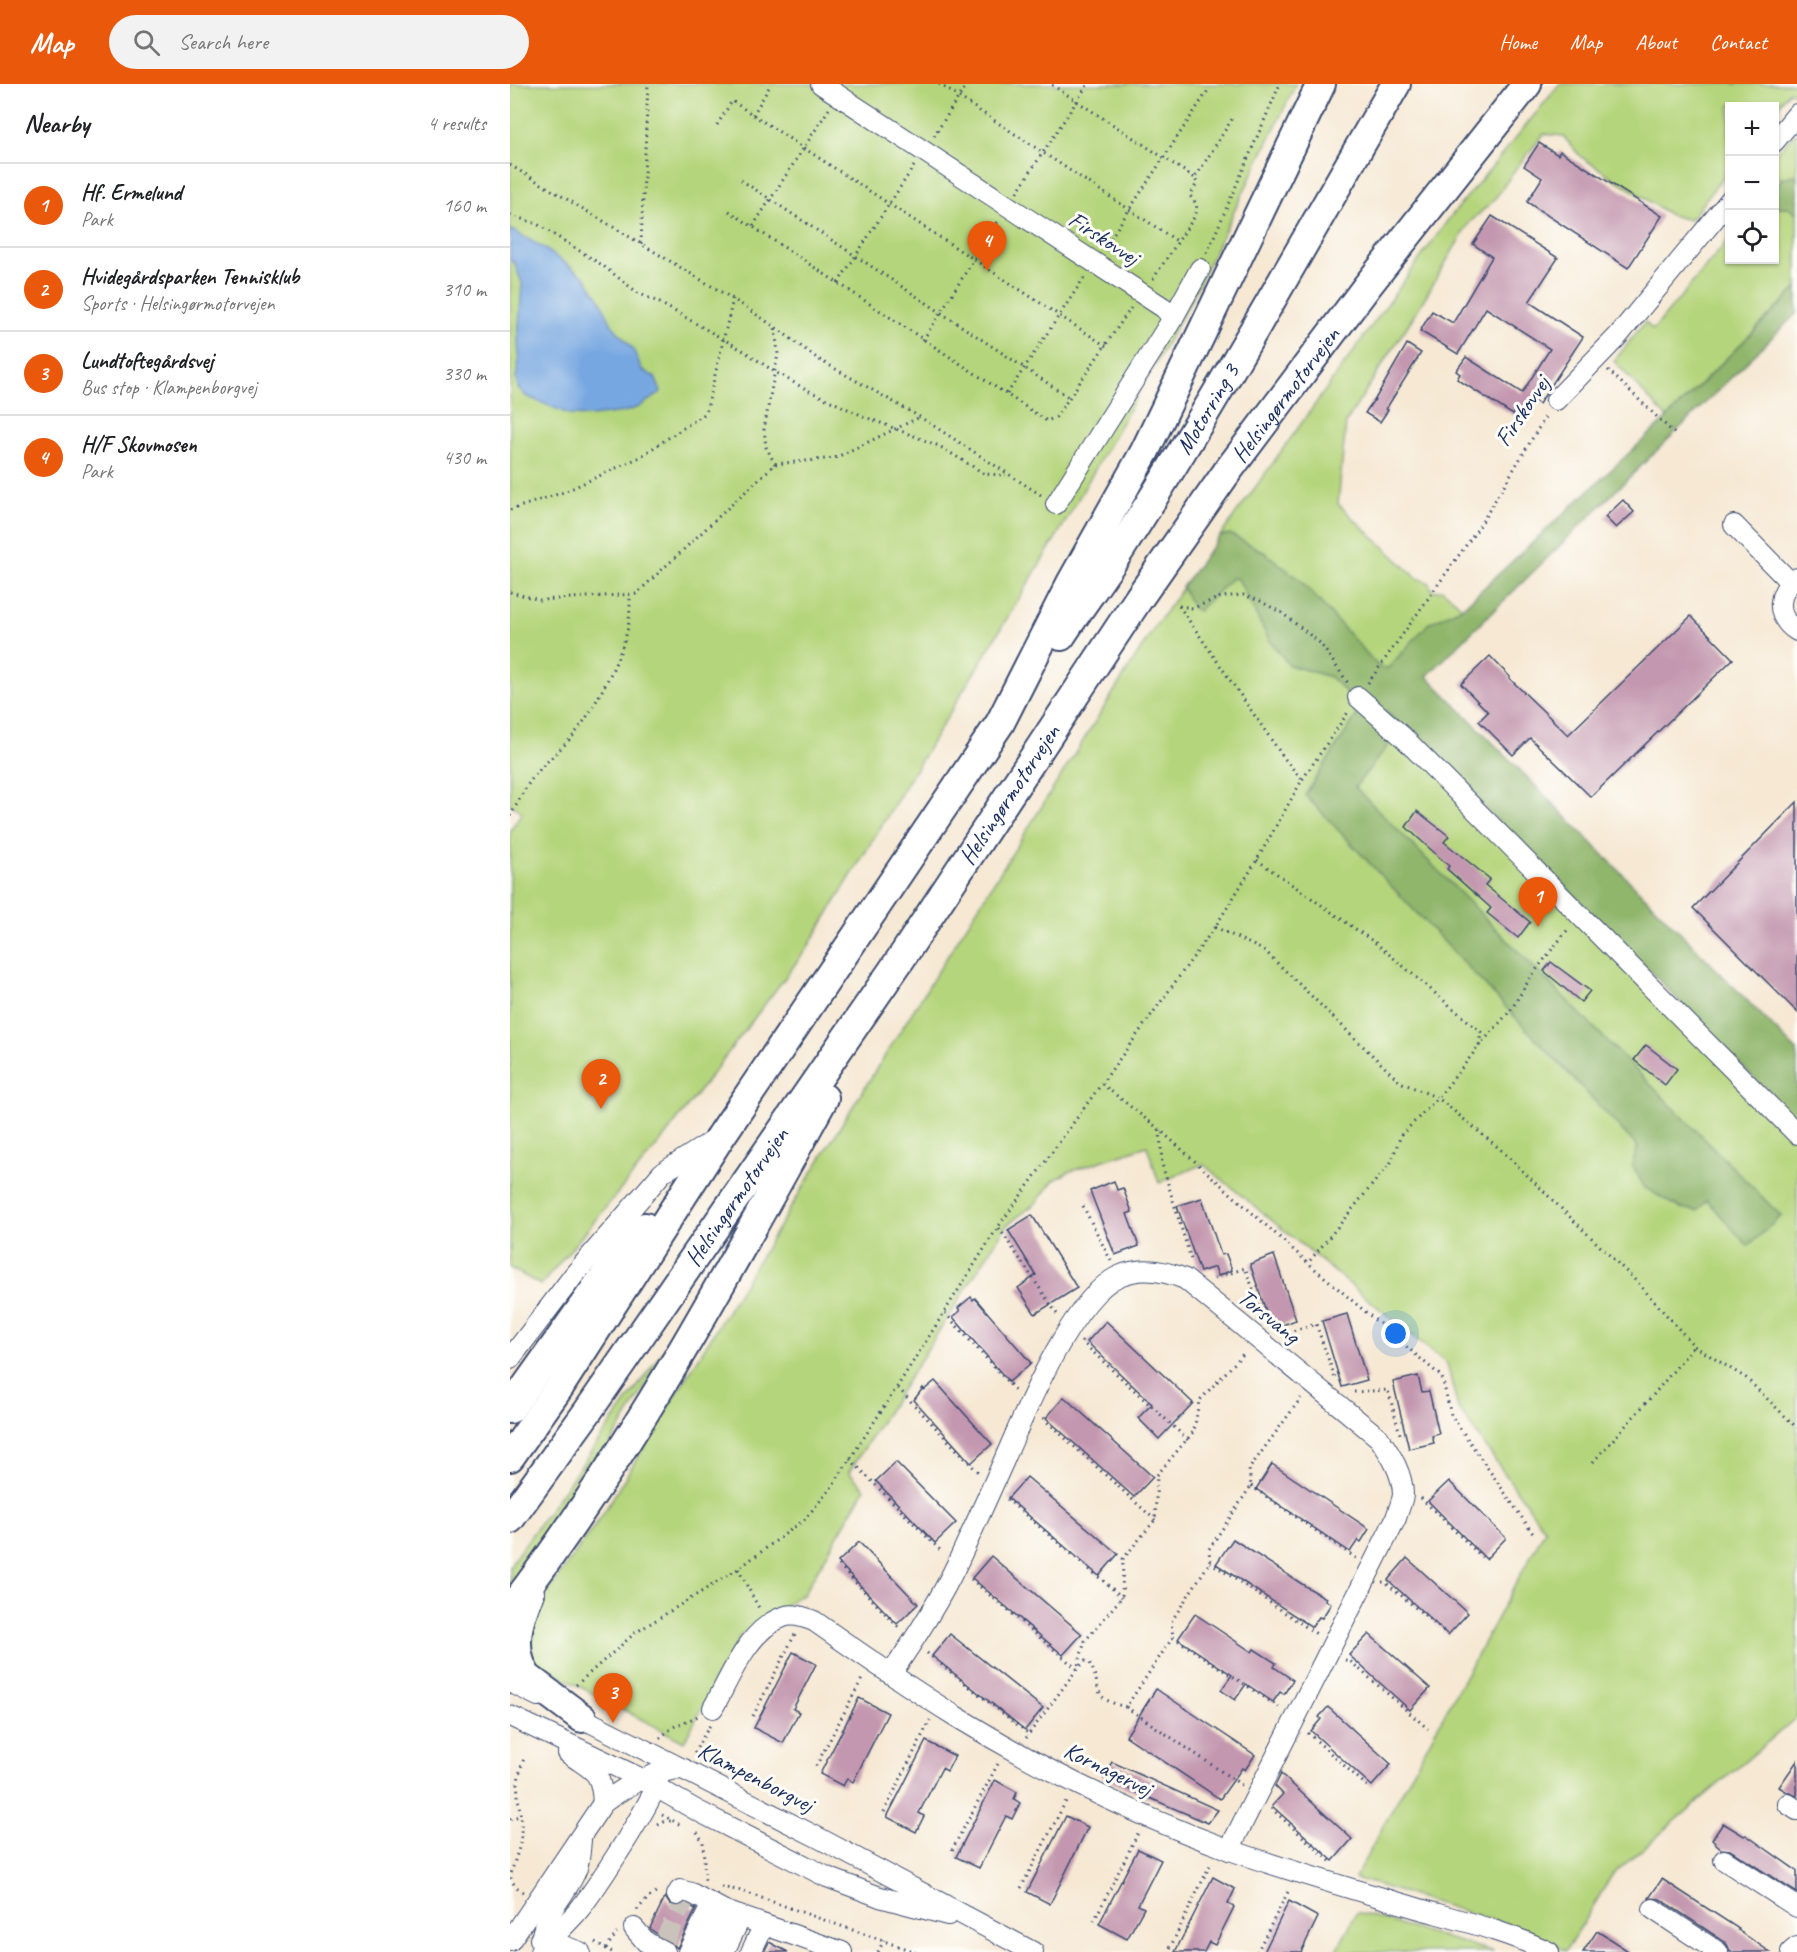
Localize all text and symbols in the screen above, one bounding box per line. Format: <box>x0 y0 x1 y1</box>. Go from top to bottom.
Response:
search box <box>109 15 529 69</box>
text: Map <box>30 25 73 60</box>
icon: search <box>130 26 163 59</box>
text: Search here <box>178 28 268 56</box>
text: Home <box>1499 29 1537 55</box>
text: Map <box>1570 29 1602 55</box>
text: About <box>1635 29 1677 55</box>
text: Contact <box>1710 29 1767 55</box>
map controls <box>1725 102 1779 264</box>
button: + <box>1725 102 1779 156</box>
text: Nearby <box>24 107 89 140</box>
text: 4 results <box>427 111 486 136</box>
button: − <box>1725 156 1779 210</box>
text: Hf. Ermelund <box>81 179 182 207</box>
text: 1 <box>39 193 48 218</box>
text: 160 m <box>443 193 486 218</box>
street label: Firskovvej <box>1063 204 1148 274</box>
text: Park <box>81 207 113 232</box>
button: locate <box>1725 210 1779 264</box>
pin: 4 <box>968 222 1006 271</box>
text: Hvidegårdsparken Tennisklub <box>81 263 299 291</box>
text: 2 <box>39 277 48 302</box>
text: 310 m <box>443 277 486 302</box>
text: Sports · Helsingørmotorvejen <box>81 291 275 316</box>
street label: Helsingørmotorvejen <box>1224 320 1347 468</box>
text: Lundtoftegårdsvej <box>81 347 213 375</box>
street label: Motorring 3 <box>1169 357 1247 460</box>
text: 3 <box>39 361 48 386</box>
text: 330 m <box>443 361 486 386</box>
street label: Firskovvej <box>1488 368 1558 452</box>
text: Bus stop · Klampenborgvej <box>81 375 257 400</box>
text: H/F Skovmosen <box>81 431 197 459</box>
text: 4 <box>39 445 48 470</box>
text: 430 m <box>443 445 486 470</box>
text: Park <box>81 459 113 484</box>
street label: Helsingørmotorvejen <box>952 717 1067 870</box>
pin: 1 <box>1518 878 1558 927</box>
pin: 2 <box>582 1060 620 1109</box>
street label: Helsingørmotorvejen <box>678 1120 796 1272</box>
street label: Torsvang <box>1232 1282 1308 1352</box>
your location <box>1381 1319 1410 1348</box>
pin: 3 <box>594 1674 632 1723</box>
street label: Klampenborgvej <box>693 1735 822 1820</box>
street label: Kornagervej <box>1059 1735 1160 1804</box>

